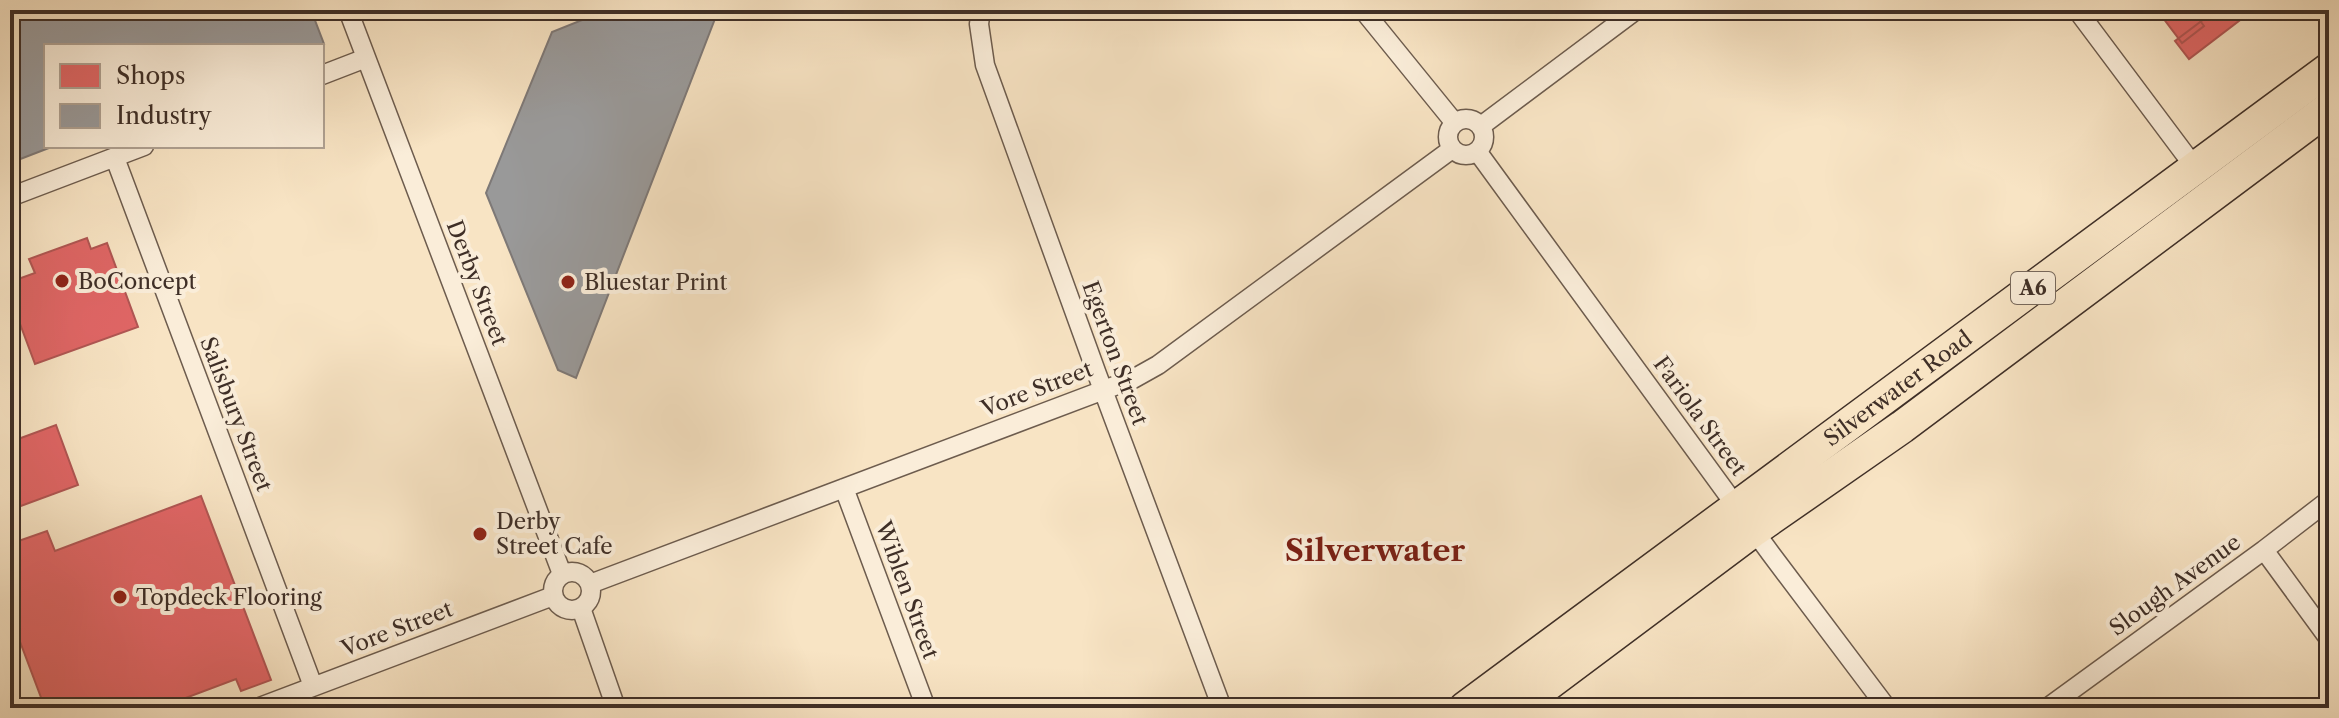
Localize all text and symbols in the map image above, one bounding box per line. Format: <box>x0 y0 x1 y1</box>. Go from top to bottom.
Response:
legend <box>44 44 324 148</box>
text: Shops <box>116 61 185 90</box>
text: Industry <box>116 101 212 130</box>
street label: Derby Street <box>441 217 513 350</box>
place label: BoConcept <box>78 268 197 295</box>
place label: Bluestar Print <box>584 269 727 296</box>
marker: BoConcept <box>53 272 71 290</box>
road number: A6 <box>2011 272 2055 304</box>
marker: Bluestar Print <box>559 273 577 291</box>
street label: Egerton Street <box>1076 277 1154 429</box>
street label: Silverwater Road <box>1818 324 1977 452</box>
street label: Salisbury Street <box>194 333 278 495</box>
street label: Fariola Street <box>1648 351 1752 481</box>
street label: Vore Street <box>977 355 1097 423</box>
place label: Derby Street Cafe <box>496 508 613 560</box>
street label: Wiblen Street <box>869 516 945 663</box>
marker: Derby Street Cafe <box>471 525 489 543</box>
street label: Slough Avenue <box>2104 528 2246 642</box>
district label: Silverwater <box>1285 532 1466 569</box>
place label: Topdeck Flooring <box>136 584 322 611</box>
marker: Topdeck Flooring <box>111 588 129 606</box>
street label: Vore Street <box>337 595 457 663</box>

